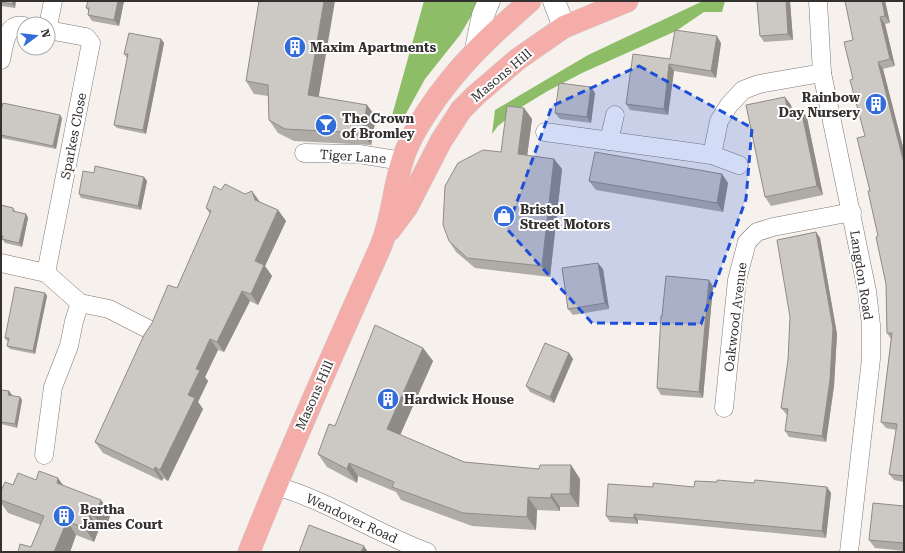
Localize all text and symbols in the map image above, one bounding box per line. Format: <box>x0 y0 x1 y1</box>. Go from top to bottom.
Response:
north arrow <box>16 16 56 56</box>
text: N <box>38 28 53 40</box>
building icon: Maxim Apartments <box>282 34 308 60</box>
place label: Maxim Apartments <box>310 40 436 55</box>
street label: Masons Hill <box>468 46 535 105</box>
place label: Rainbow Day Nursery <box>779 90 861 120</box>
building icon: Rainbow Day Nursery <box>863 91 889 117</box>
street label: Sparkes Close <box>58 92 89 181</box>
place label: The Crown of Bromley <box>342 111 415 141</box>
bar icon: The Crown of Bromley <box>313 112 339 138</box>
street label: Tiger Lane <box>319 147 387 166</box>
place label: Bristol Street Motors <box>520 202 610 232</box>
shop icon: Bristol Street Motors <box>491 203 517 229</box>
street label: Langdon Road <box>847 229 876 322</box>
street label: Oakwood Avenue <box>721 261 750 373</box>
street label: Masons Hill <box>293 358 336 432</box>
building icon: Hardwick House <box>375 386 401 412</box>
place label: Hardwick House <box>404 392 514 407</box>
street label: Wendover Road <box>304 491 401 546</box>
place label: Bertha James Court <box>80 502 164 532</box>
building icon: Bertha James Court <box>51 503 77 529</box>

